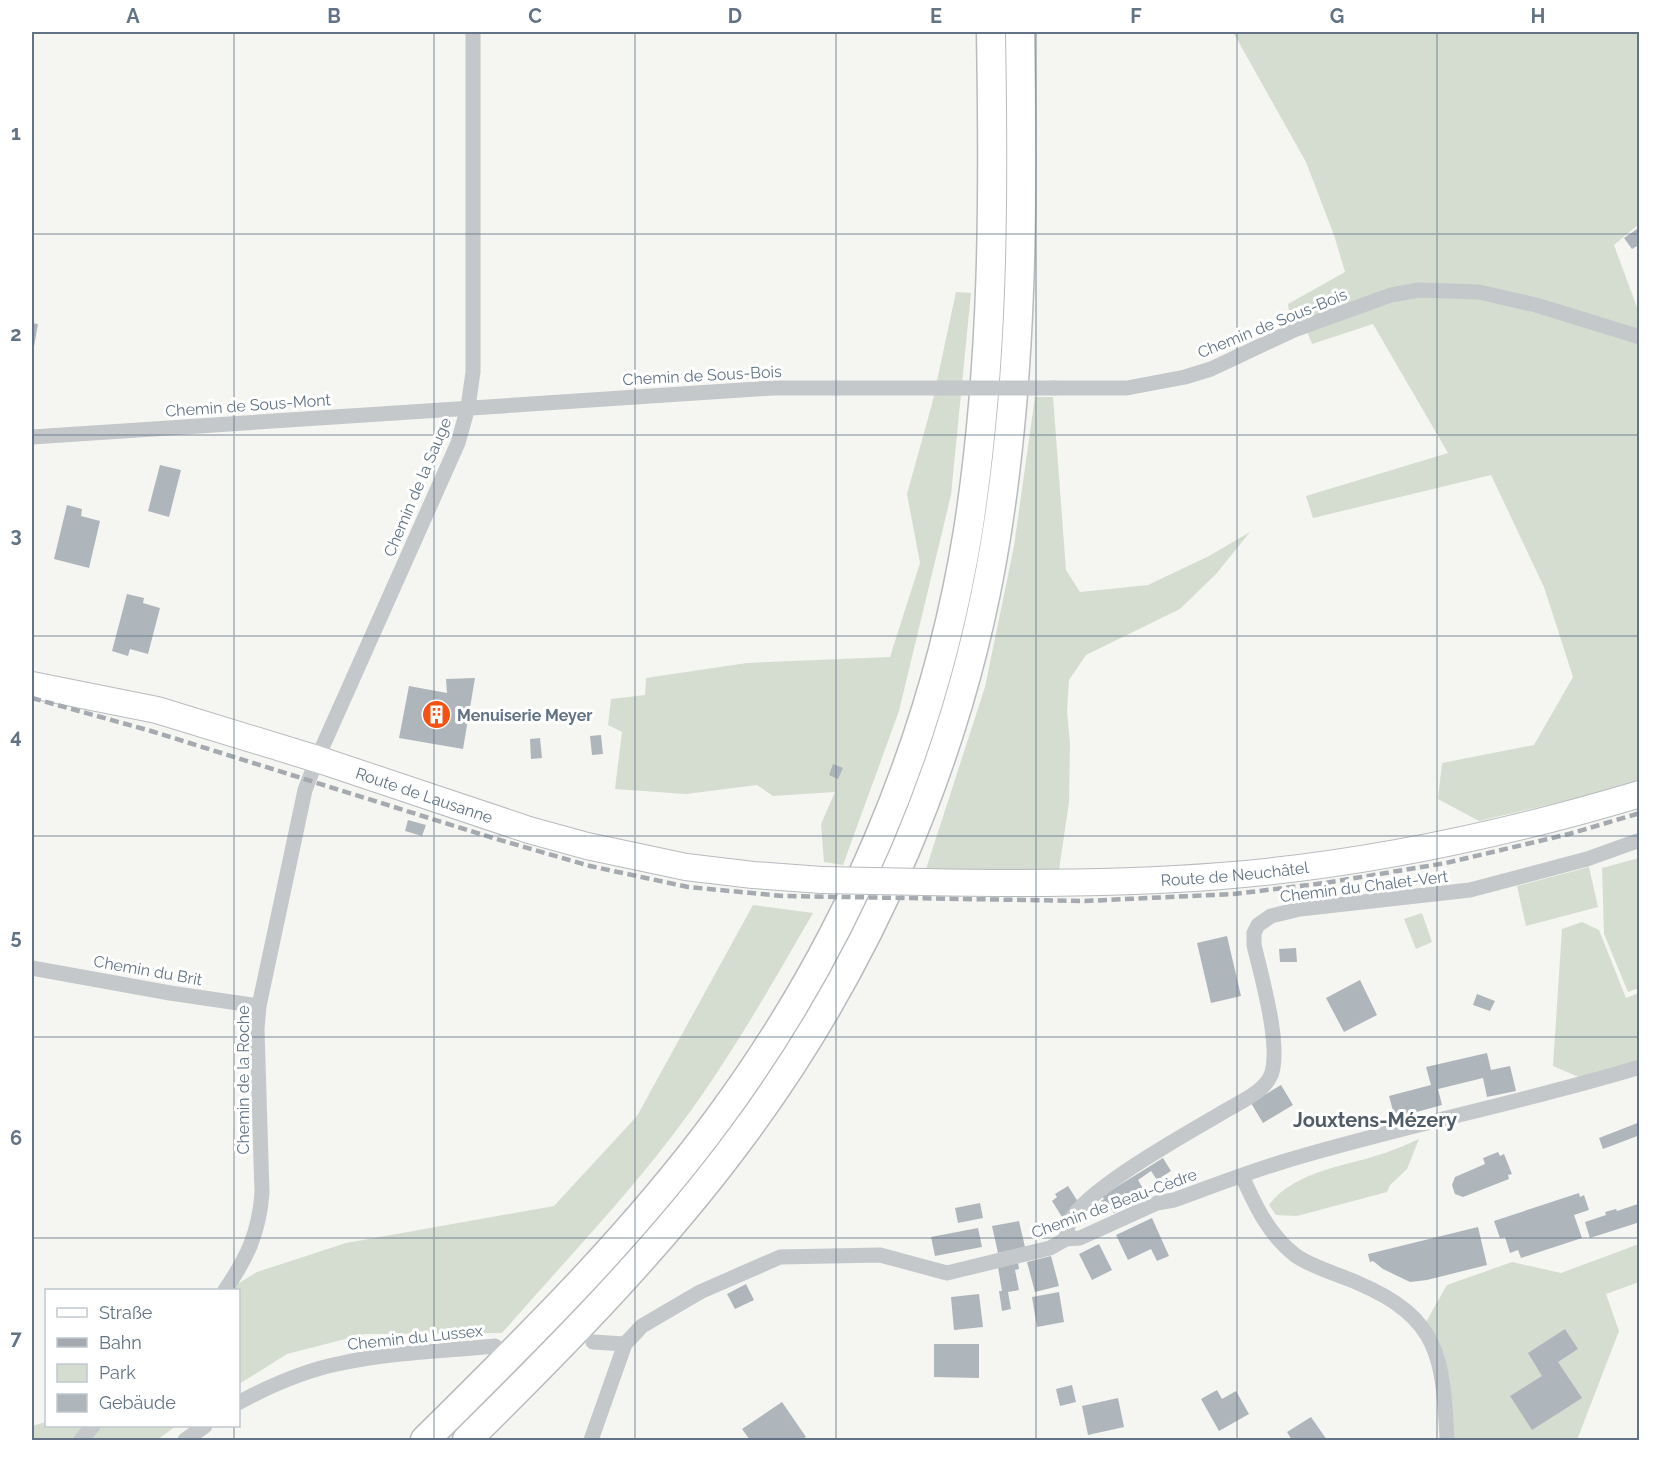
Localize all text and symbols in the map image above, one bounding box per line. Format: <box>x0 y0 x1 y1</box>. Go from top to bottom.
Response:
text: A <box>126 4 140 28</box>
text: B <box>327 4 341 28</box>
text: C <box>528 4 542 28</box>
text: D <box>728 4 742 28</box>
text: E <box>930 4 942 28</box>
text: F <box>1130 4 1142 28</box>
text: G <box>1330 4 1344 28</box>
text: H <box>1531 4 1545 28</box>
text: 1 <box>11 121 21 145</box>
street label: Chemin de Sous-Bois <box>1195 285 1350 362</box>
text: 2 <box>10 322 22 346</box>
street label: Chemin de Sous-Bois <box>622 362 782 389</box>
street label: Chemin de Sous-Mont <box>165 390 332 421</box>
street label: Chemin de la Sauge <box>380 415 455 560</box>
text: 3 <box>10 523 22 547</box>
building icon: Menuiserie Meyer <box>420 699 452 731</box>
place label: Menuiserie Meyer <box>457 706 592 725</box>
text: 4 <box>10 724 22 748</box>
street label: Route de Lausanne <box>353 764 495 827</box>
street label: Route de Neuchâtel <box>1160 858 1310 890</box>
street label: Chemin du Chalet-Vert <box>1279 867 1450 906</box>
text: 5 <box>10 925 22 949</box>
street label: Chemin du Brit <box>92 952 204 990</box>
street label: Chemin de la Roche <box>234 1005 253 1155</box>
district label: Jouxtens-Mézery <box>1293 1108 1457 1132</box>
text: 6 <box>10 1126 22 1150</box>
street label: Chemin de Beau-Cèdre <box>1029 1165 1200 1242</box>
legend <box>45 1289 240 1427</box>
text: Straße <box>99 1302 153 1323</box>
street label: Chemin du Lussex <box>346 1321 484 1354</box>
text: 7 <box>10 1326 22 1350</box>
text: Bahn <box>99 1332 142 1353</box>
text: Park <box>99 1362 136 1383</box>
text: Gebäude <box>99 1392 176 1413</box>

